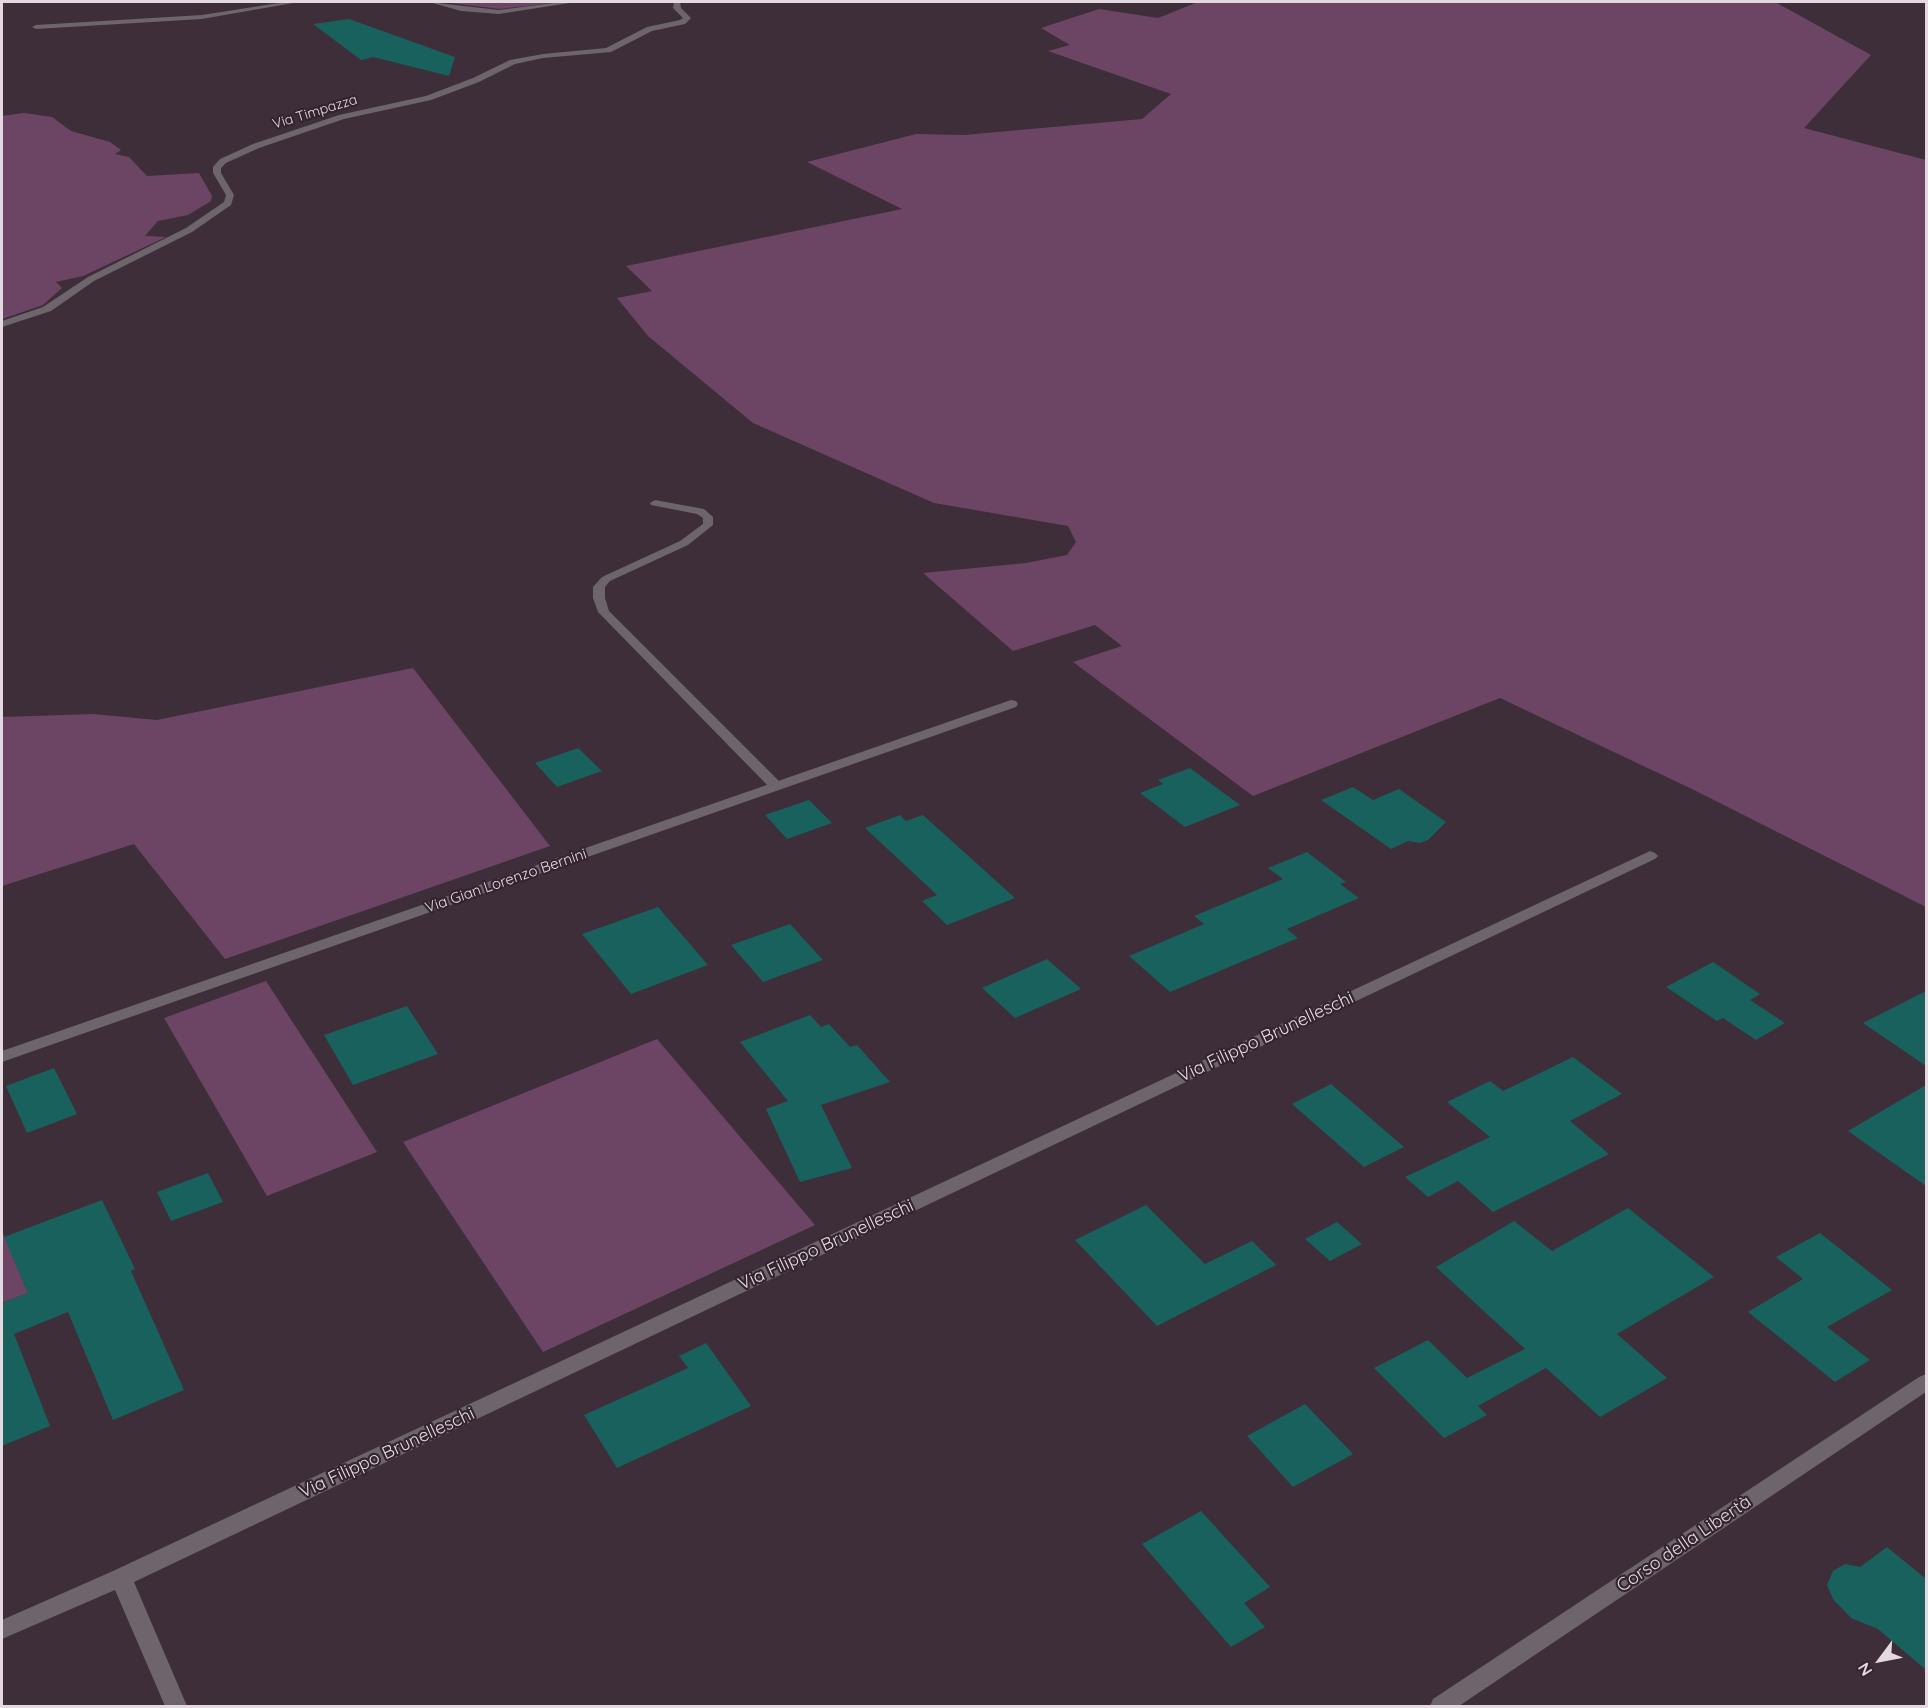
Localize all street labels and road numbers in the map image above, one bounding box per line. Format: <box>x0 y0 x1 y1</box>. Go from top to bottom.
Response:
street label: Via Timpazza <box>271 91 359 133</box>
street label: Via Gian Lorenzo Bernini <box>423 845 589 917</box>
street label: Via Filippo Brunelleschi <box>1175 987 1357 1087</box>
street label: Via Filippo Brunelleschi <box>735 1195 917 1295</box>
street label: Via Filippo Brunelleschi <box>296 1403 478 1503</box>
street label: Corso della Libertà <box>1613 1491 1755 1597</box>

